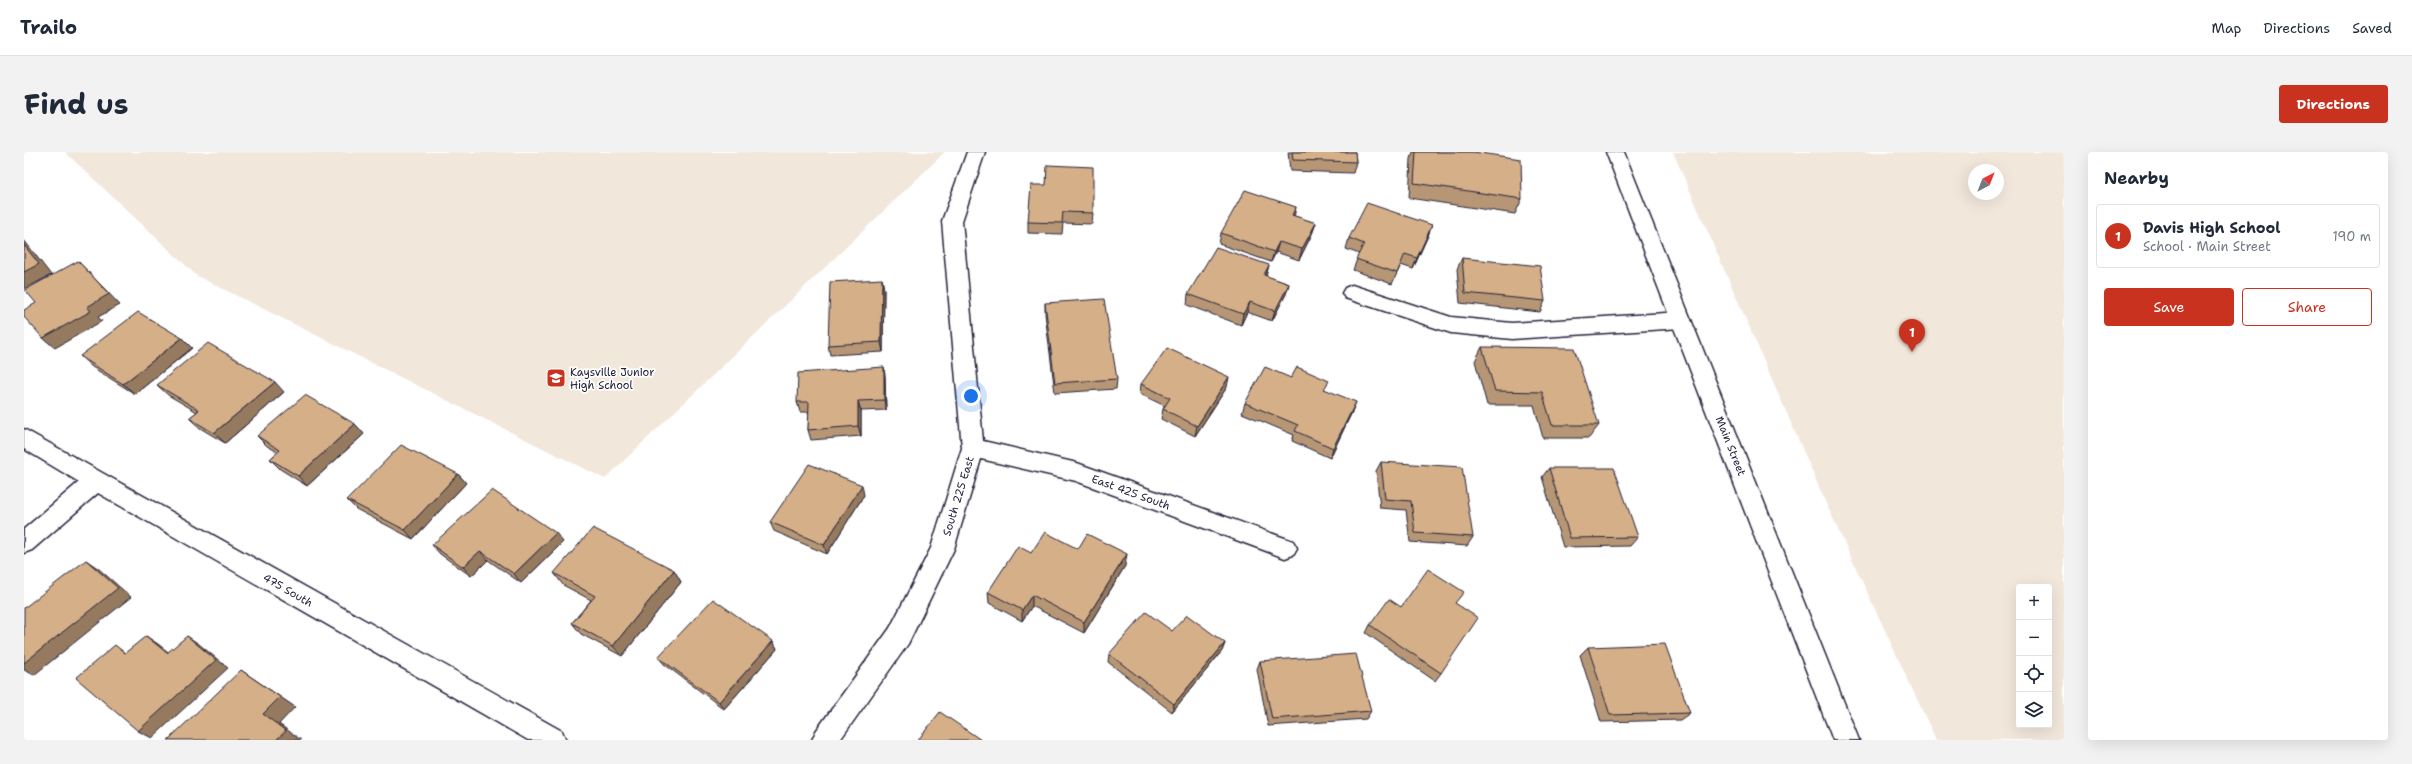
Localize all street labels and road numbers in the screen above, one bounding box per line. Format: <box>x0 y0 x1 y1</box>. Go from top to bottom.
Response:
street label: Main Street <box>1712 414 1749 478</box>
street label: South 225 East <box>939 454 978 538</box>
street label: East 425 South <box>1089 471 1172 514</box>
street label: 475 South <box>260 570 316 611</box>

